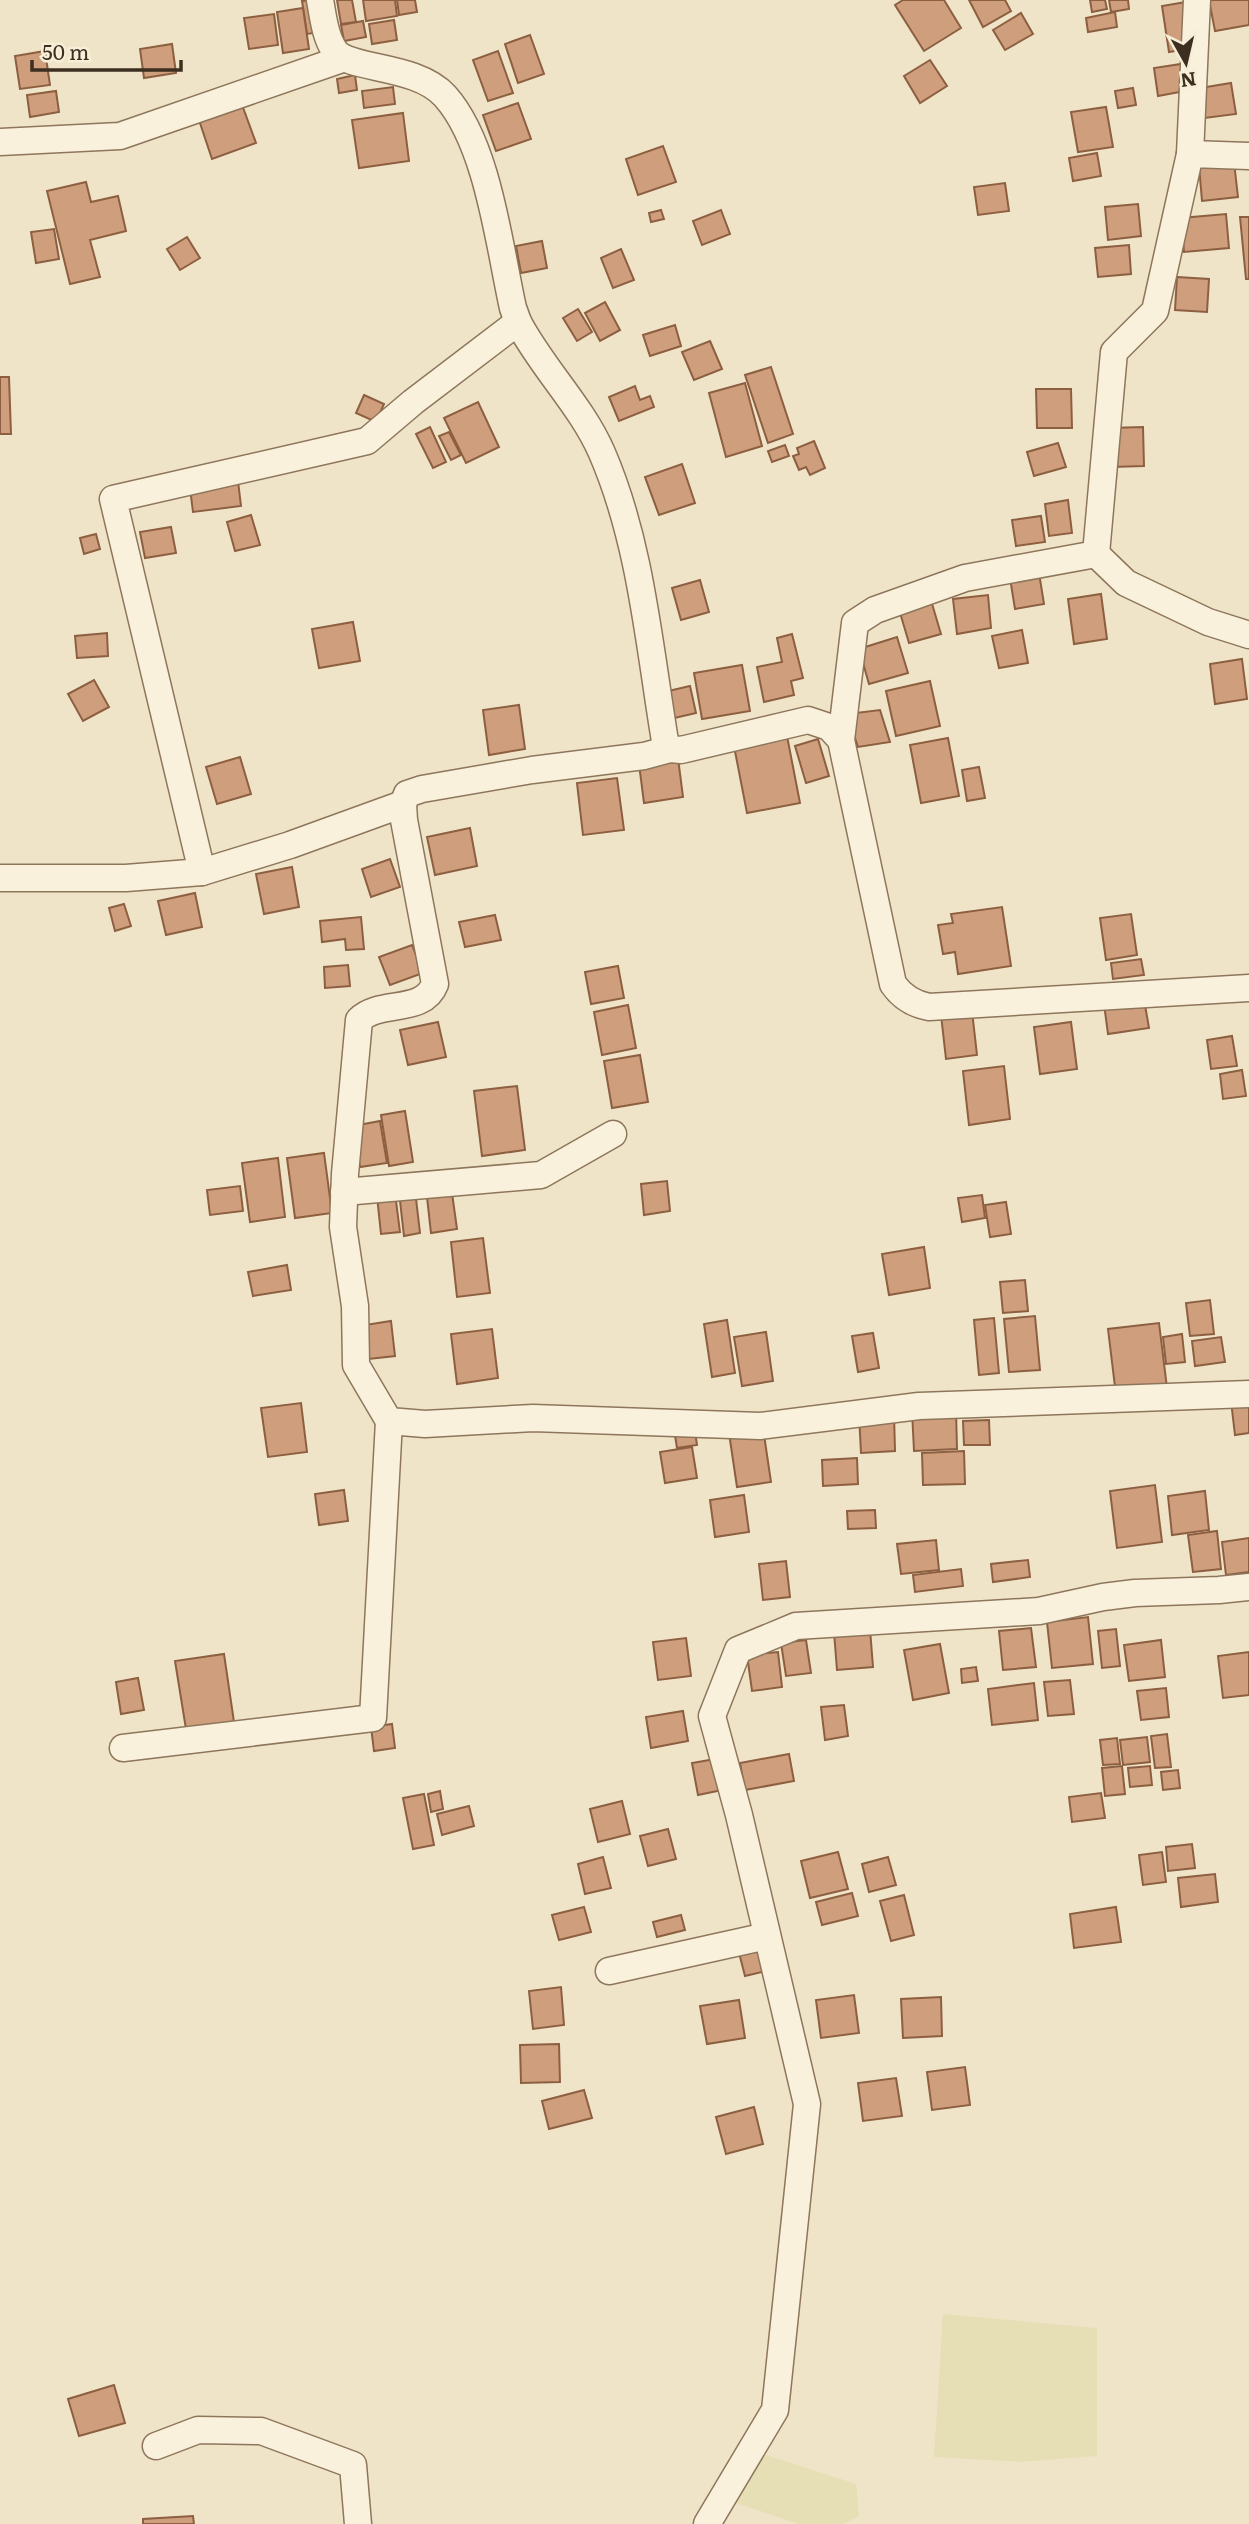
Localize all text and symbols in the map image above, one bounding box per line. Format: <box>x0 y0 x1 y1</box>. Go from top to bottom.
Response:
scale bar <box>32 28 180 72</box>
north arrow <box>1151 28 1221 98</box>
text: 50 m <box>42 35 89 66</box>
text: N <box>1179 66 1198 96</box>

